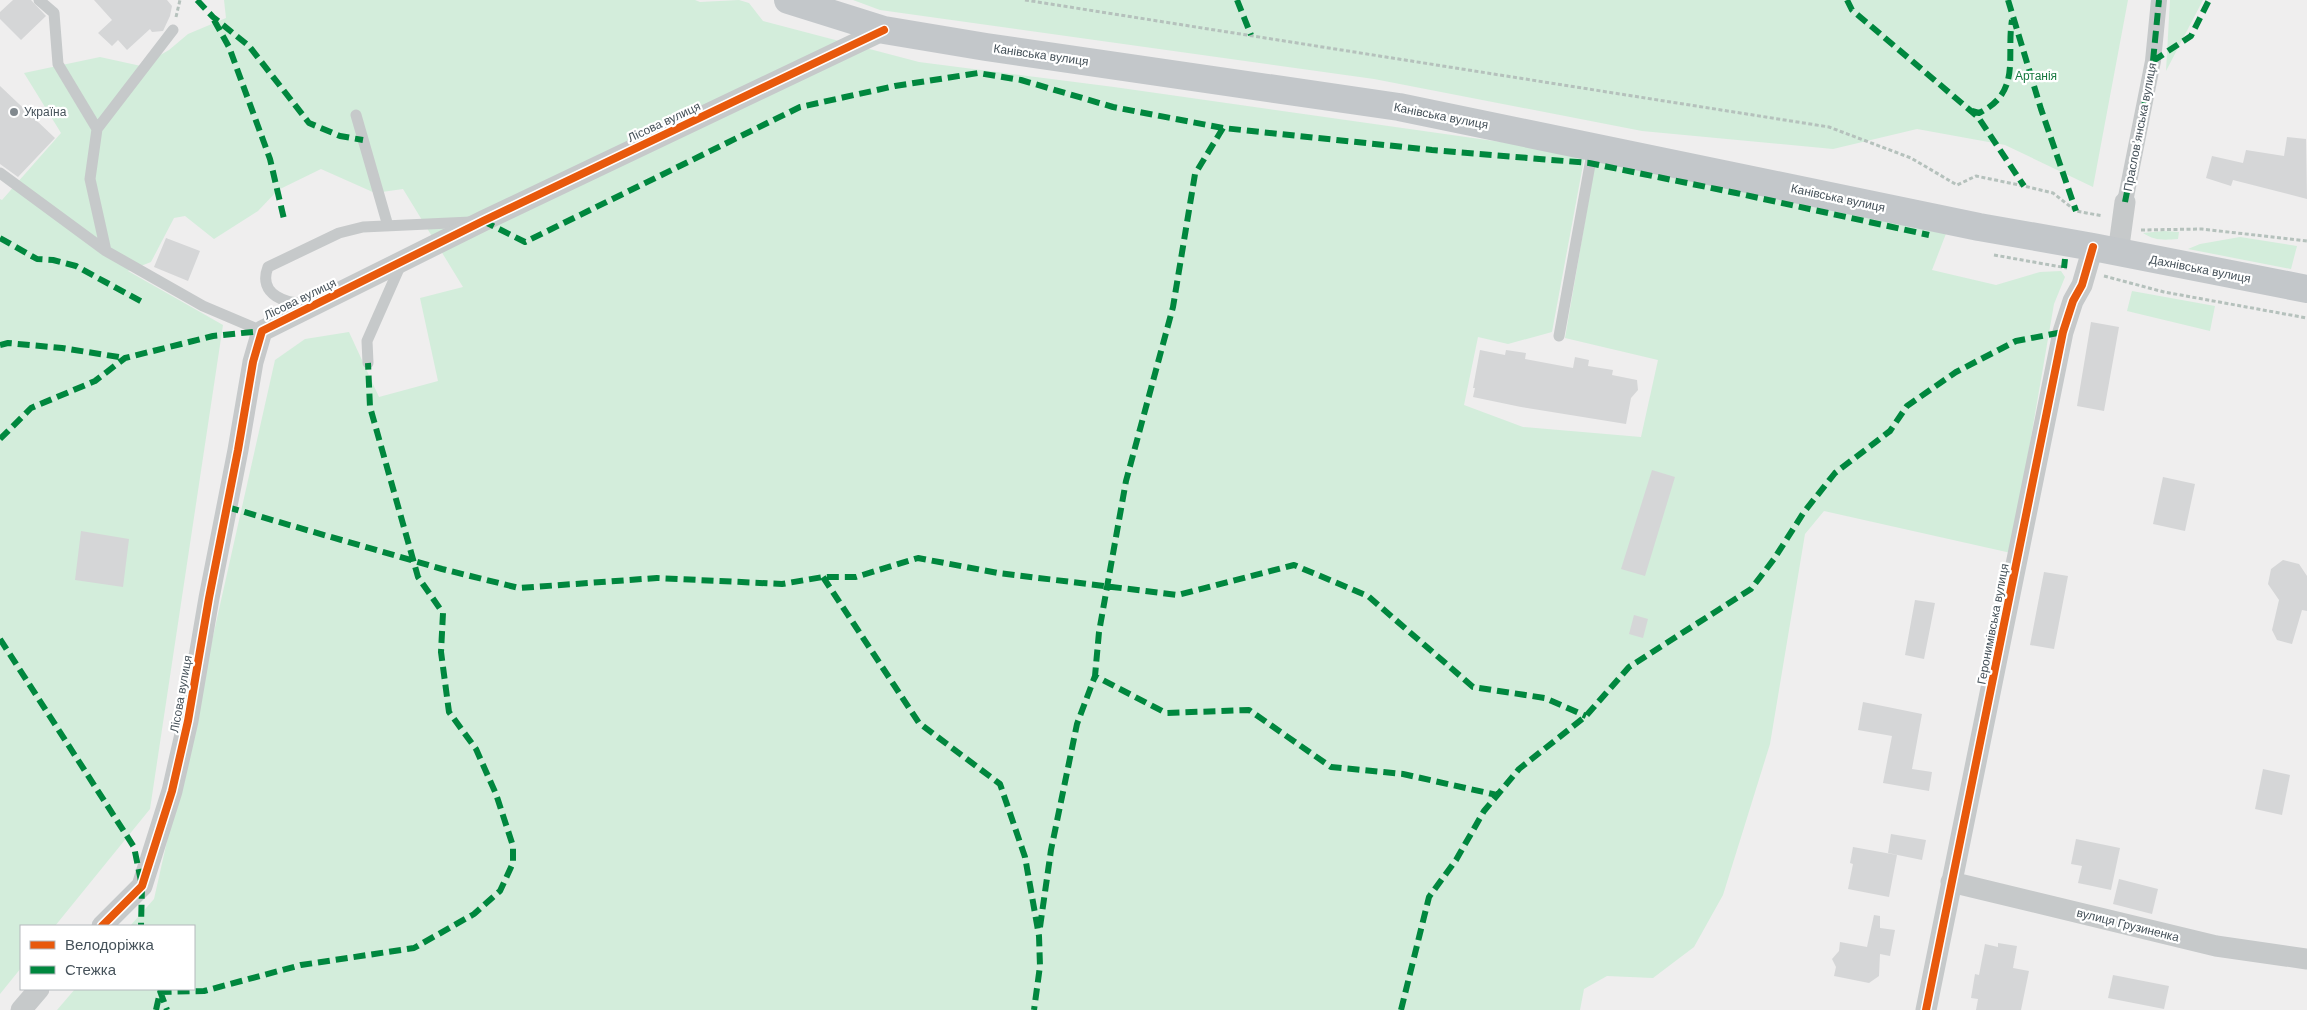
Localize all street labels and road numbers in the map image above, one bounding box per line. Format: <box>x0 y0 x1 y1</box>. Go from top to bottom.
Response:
street label: Канівська вулиця <box>993 41 1089 69</box>
street label: Прасловʼянська вулиця <box>2121 62 2159 192</box>
street label: Лісова вулиця <box>625 99 703 145</box>
street label: Канівська вулиця <box>1393 100 1489 132</box>
street label: Канівська вулиця <box>1790 181 1886 215</box>
street label: Дахнівська вулиця <box>2148 252 2252 286</box>
street label: Лісова вулиця <box>262 275 338 323</box>
street label: Геронимівська вулиця <box>1974 562 2012 686</box>
street label: Лісова вулиця <box>167 654 195 734</box>
street label: вулиця Грузиненка <box>2075 906 2181 945</box>

